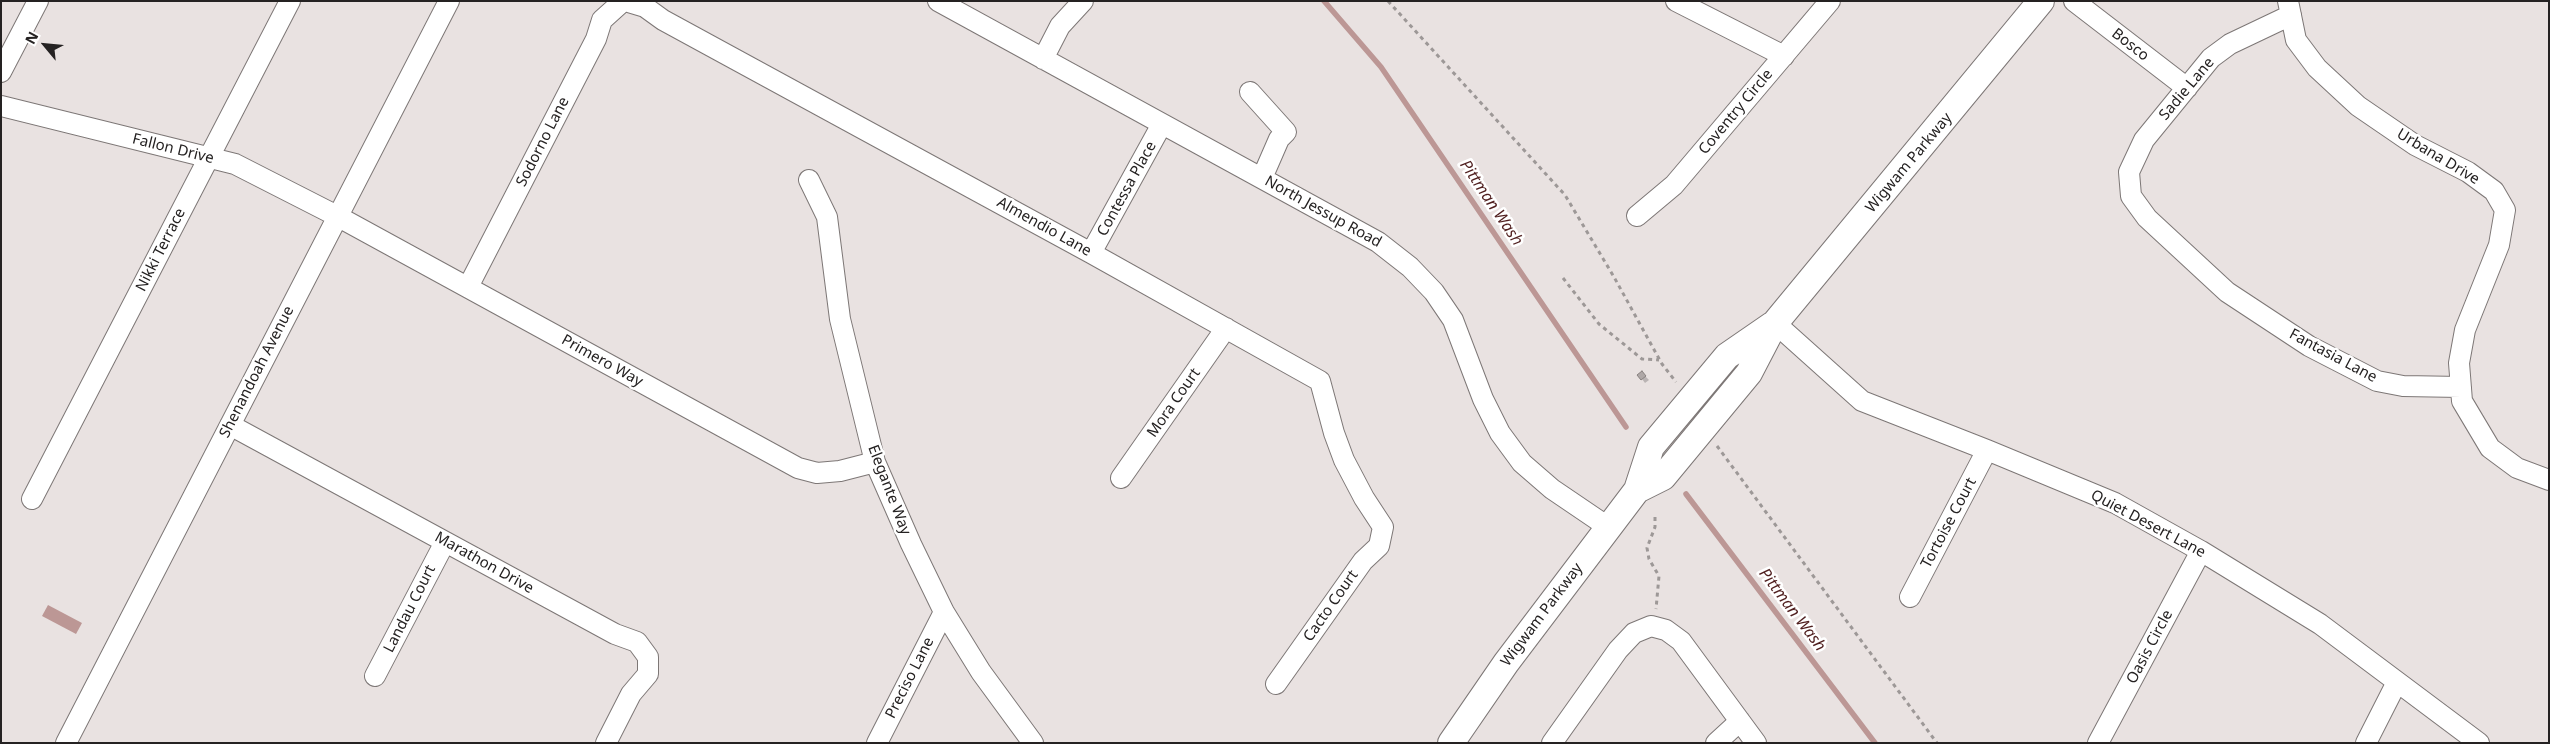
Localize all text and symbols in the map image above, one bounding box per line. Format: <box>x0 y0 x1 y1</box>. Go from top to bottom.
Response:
north arrow <box>20 20 70 70</box>
street label: Bosco <box>2108 25 2152 65</box>
text: N <box>20 28 42 47</box>
street label: Sadie Lane <box>2156 54 2218 124</box>
street label: Coventry Circle <box>1695 66 1777 158</box>
street label: Sodorno Lane <box>513 94 573 190</box>
street label: Wigwam Parkway <box>1862 109 1956 217</box>
street label: Urbana Drive <box>2393 125 2483 189</box>
street label: Fallon Drive <box>130 130 216 168</box>
street label: Contessa Place <box>1094 139 1160 239</box>
water label: Pittman Wash <box>1455 157 1527 249</box>
street label: North Jessup Road <box>1262 172 1384 252</box>
street label: Almendio Lane <box>994 194 1094 260</box>
street label: Nikki Terrace <box>132 205 190 295</box>
street label: Shenandoah Avenue <box>216 303 298 441</box>
street label: Fantasia Lane <box>2286 325 2380 387</box>
street label: Primero Way <box>558 331 646 391</box>
street label: Mora Court <box>1144 365 1204 441</box>
street label: Elegante Way <box>864 442 914 538</box>
street label: Tortoise Court <box>1918 475 1980 571</box>
street label: Quiet Desert Lane <box>2088 486 2208 562</box>
street label: Marathon Drive <box>431 528 537 598</box>
street label: Wigwam Parkway <box>1497 560 1587 670</box>
street label: Landau Court <box>380 562 440 656</box>
water label: Pittman Wash <box>1755 565 1829 655</box>
street label: Cacto Court <box>1300 567 1362 645</box>
street label: Oasis Circle <box>2123 607 2177 687</box>
street label: Preciso Lane <box>882 634 938 722</box>

